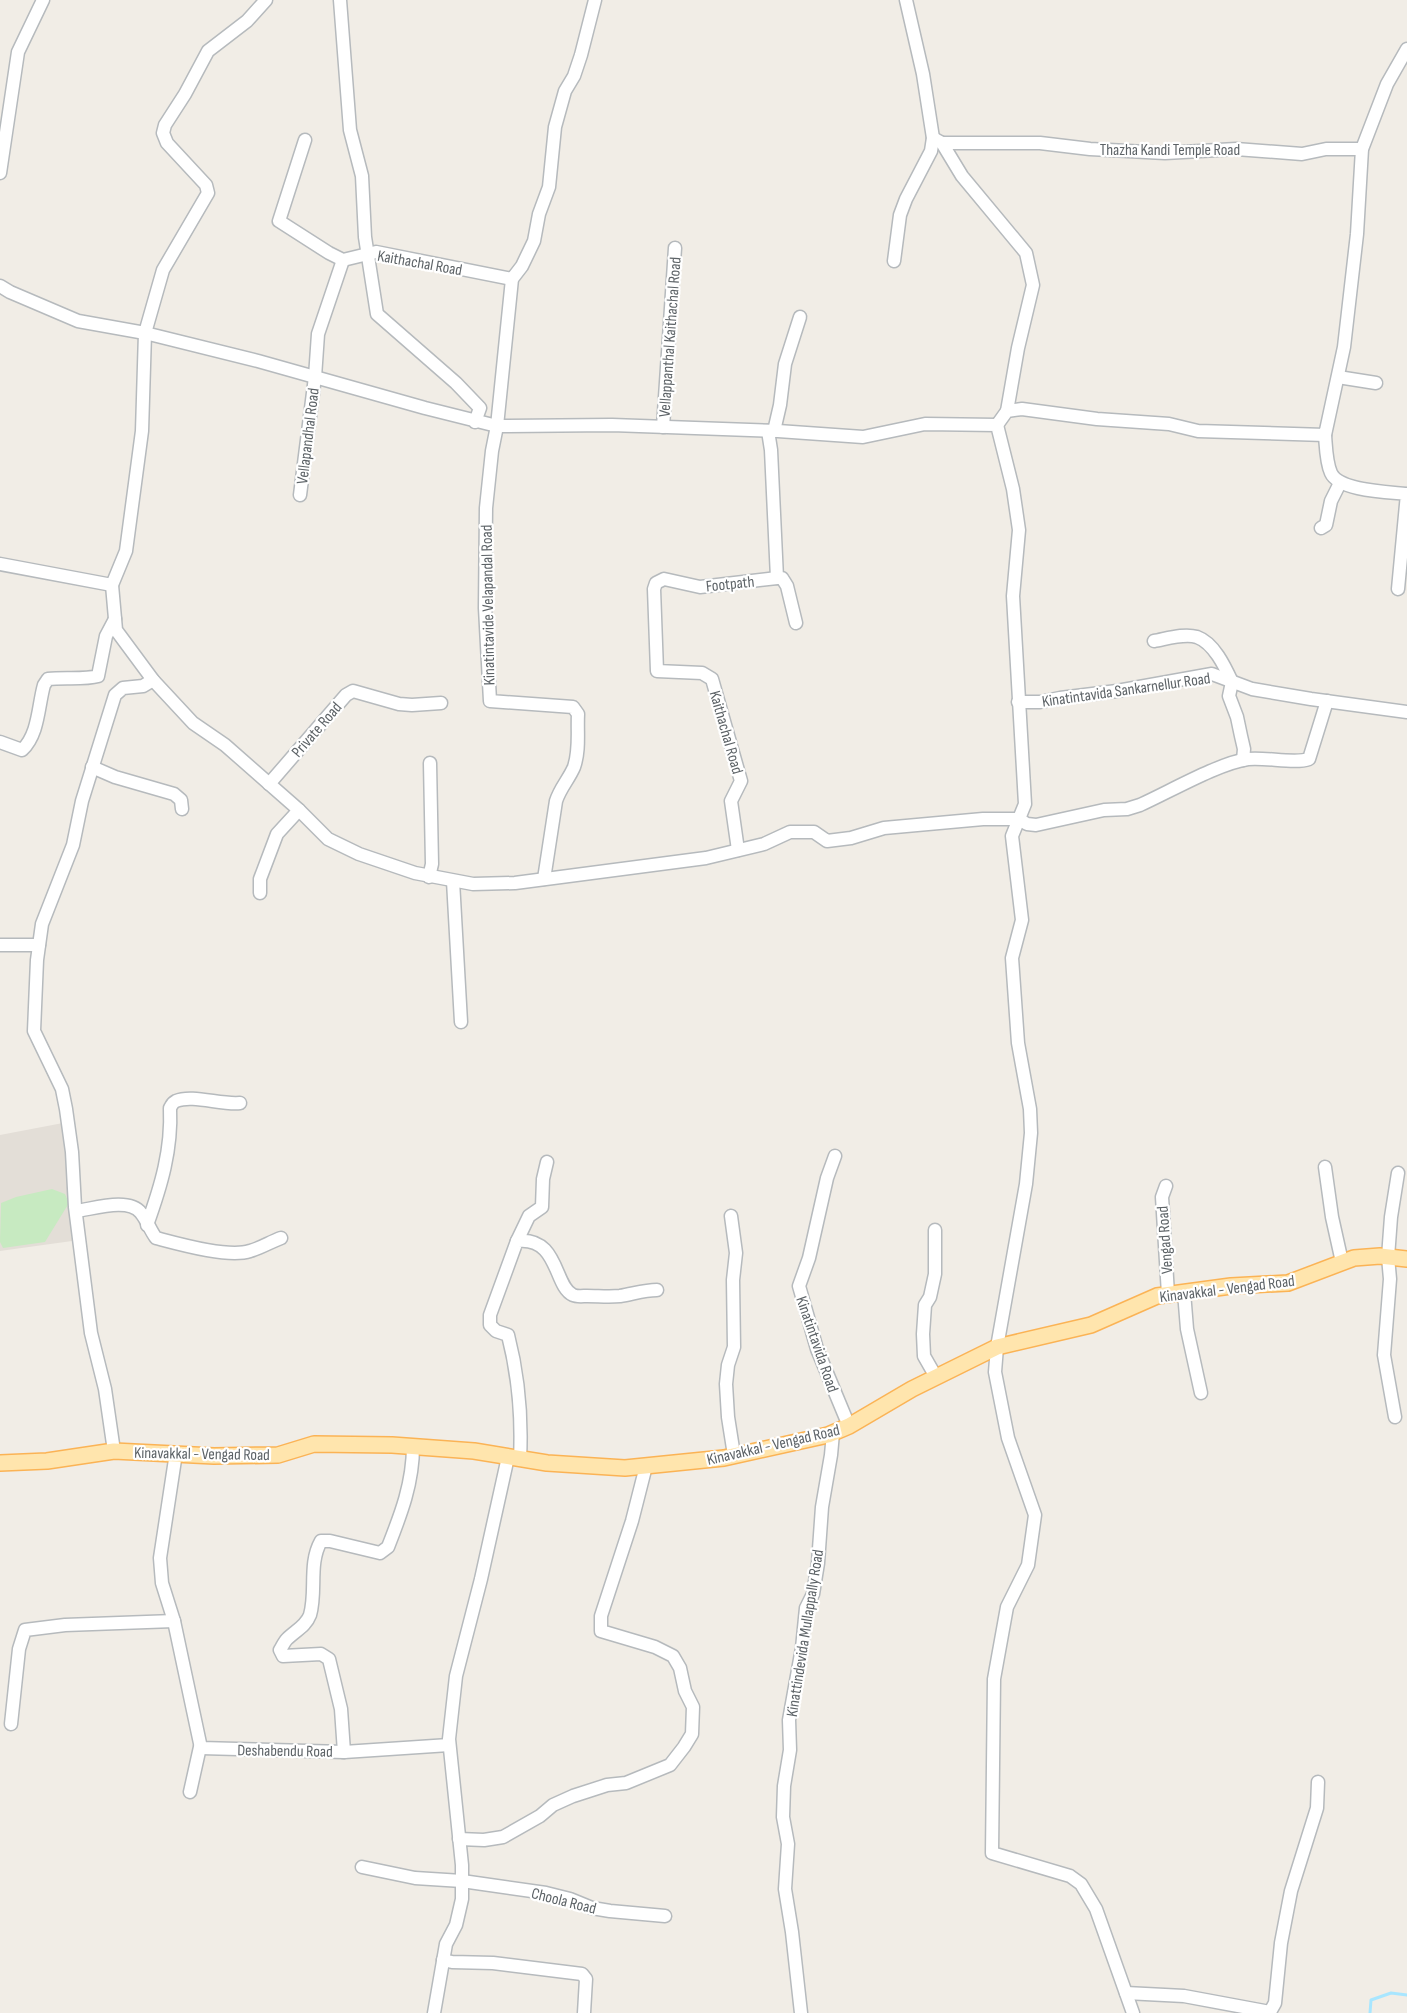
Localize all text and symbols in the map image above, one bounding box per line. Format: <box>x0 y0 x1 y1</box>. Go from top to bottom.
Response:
street label: Thazha Kandi Temple Road <box>1100 141 1240 160</box>
street label: Kaithachal Road <box>376 247 464 280</box>
street label: Vellappanthal Kaithachal Road <box>655 256 686 418</box>
street label: Vellapandhal Road <box>293 387 324 485</box>
street label: Kinatintavide Velapandal Road <box>478 524 499 685</box>
street label: Footpath <box>705 573 755 596</box>
street label: Kinatintavida Sankarnellur Road <box>1041 669 1212 712</box>
street label: Kaithachal Road <box>705 689 747 776</box>
street label: Private Road <box>288 699 346 761</box>
street label: Vengad Road <box>1154 1205 1177 1275</box>
street label: Kinavakkal - Vengad Road <box>1159 1272 1296 1307</box>
street label: Kinatintavida Road <box>791 1294 842 1395</box>
street label: Kinavakkal - Vengad Road <box>705 1421 842 1470</box>
street label: Kinavakkal - Vengad Road <box>134 1444 270 1465</box>
street label: Kinattindevida Mullappally Road <box>783 1548 828 1718</box>
street label: Deshabendu Road <box>237 1741 333 1762</box>
street label: Choola Road <box>529 1884 598 1919</box>

